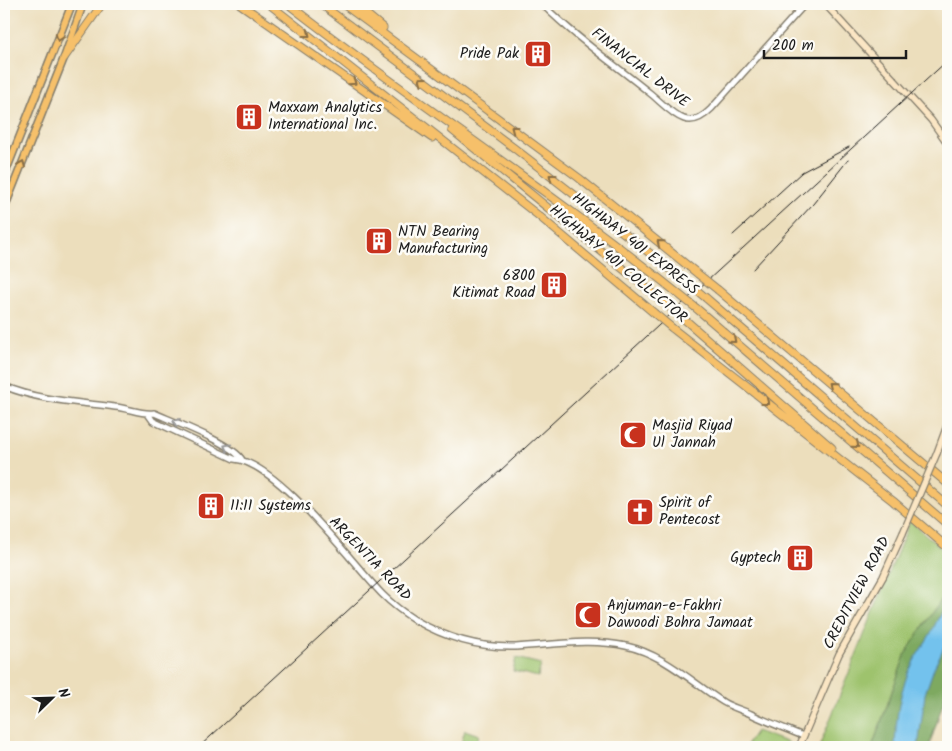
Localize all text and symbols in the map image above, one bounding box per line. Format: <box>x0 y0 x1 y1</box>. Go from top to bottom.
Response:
street label: FINANCIAL DRIVE <box>586 22 695 115</box>
one-way arrow <box>301 28 310 36</box>
scale bar <box>764 28 907 60</box>
one-way arrow <box>55 33 65 41</box>
text: 200 m <box>772 34 814 58</box>
building icon: Pride Pak <box>523 39 553 69</box>
place label: Pride Pak <box>460 42 520 66</box>
one-way arrow <box>347 76 357 85</box>
one-way arrow <box>419 77 428 85</box>
place label: Maxxam Analytics International Inc. <box>268 96 383 137</box>
building icon: Maxxam Analytics International Inc. <box>234 102 264 132</box>
one-way arrow <box>511 127 520 135</box>
one-way arrow <box>16 160 26 169</box>
one-way arrow <box>548 174 558 183</box>
street label: HIGHWAY 401 EXPRESS <box>566 187 704 301</box>
street label: HIGHWAY 401 COLLECTOR <box>544 199 693 329</box>
place label: NTN Bearing Manufacturing <box>398 220 488 261</box>
building icon: NTN Bearing Manufacturing <box>364 226 394 256</box>
one-way arrow <box>657 240 666 248</box>
place label: 6800 Kitimat Road <box>452 264 536 305</box>
building icon: 6800 Kitimat Road <box>539 270 569 300</box>
one-way arrow <box>727 334 736 343</box>
one-way arrow <box>827 382 836 391</box>
one-way arrow <box>760 396 769 404</box>
place label: Masjid Riyad Ul Jannah <box>652 414 733 455</box>
one-way arrow <box>172 418 180 428</box>
mosque icon: Masjid Riyad Ul Jannah <box>618 420 648 450</box>
one-way arrow <box>850 440 859 448</box>
one-way arrow <box>223 444 232 454</box>
building icon: 11:11 Systems <box>196 491 226 521</box>
place label: Spirit of Pentecost <box>659 491 720 532</box>
place label: 11:11 Systems <box>230 494 311 518</box>
church icon: Spirit of Pentecost <box>625 497 655 527</box>
street label: ARGENTIA ROAD <box>323 511 417 607</box>
street label: CREDITVIEW ROAD <box>817 532 897 654</box>
building icon: Gyptech <box>785 543 815 573</box>
place label: Gyptech <box>730 546 781 570</box>
place label: Anjuman-e-Fakhri Dawoodi Bohra Jamaat <box>607 594 753 635</box>
mosque icon: Anjuman-e-Fakhri Dawoodi Bohra Jamaat <box>573 600 603 630</box>
north arrow <box>28 674 78 724</box>
text: N <box>51 685 75 702</box>

